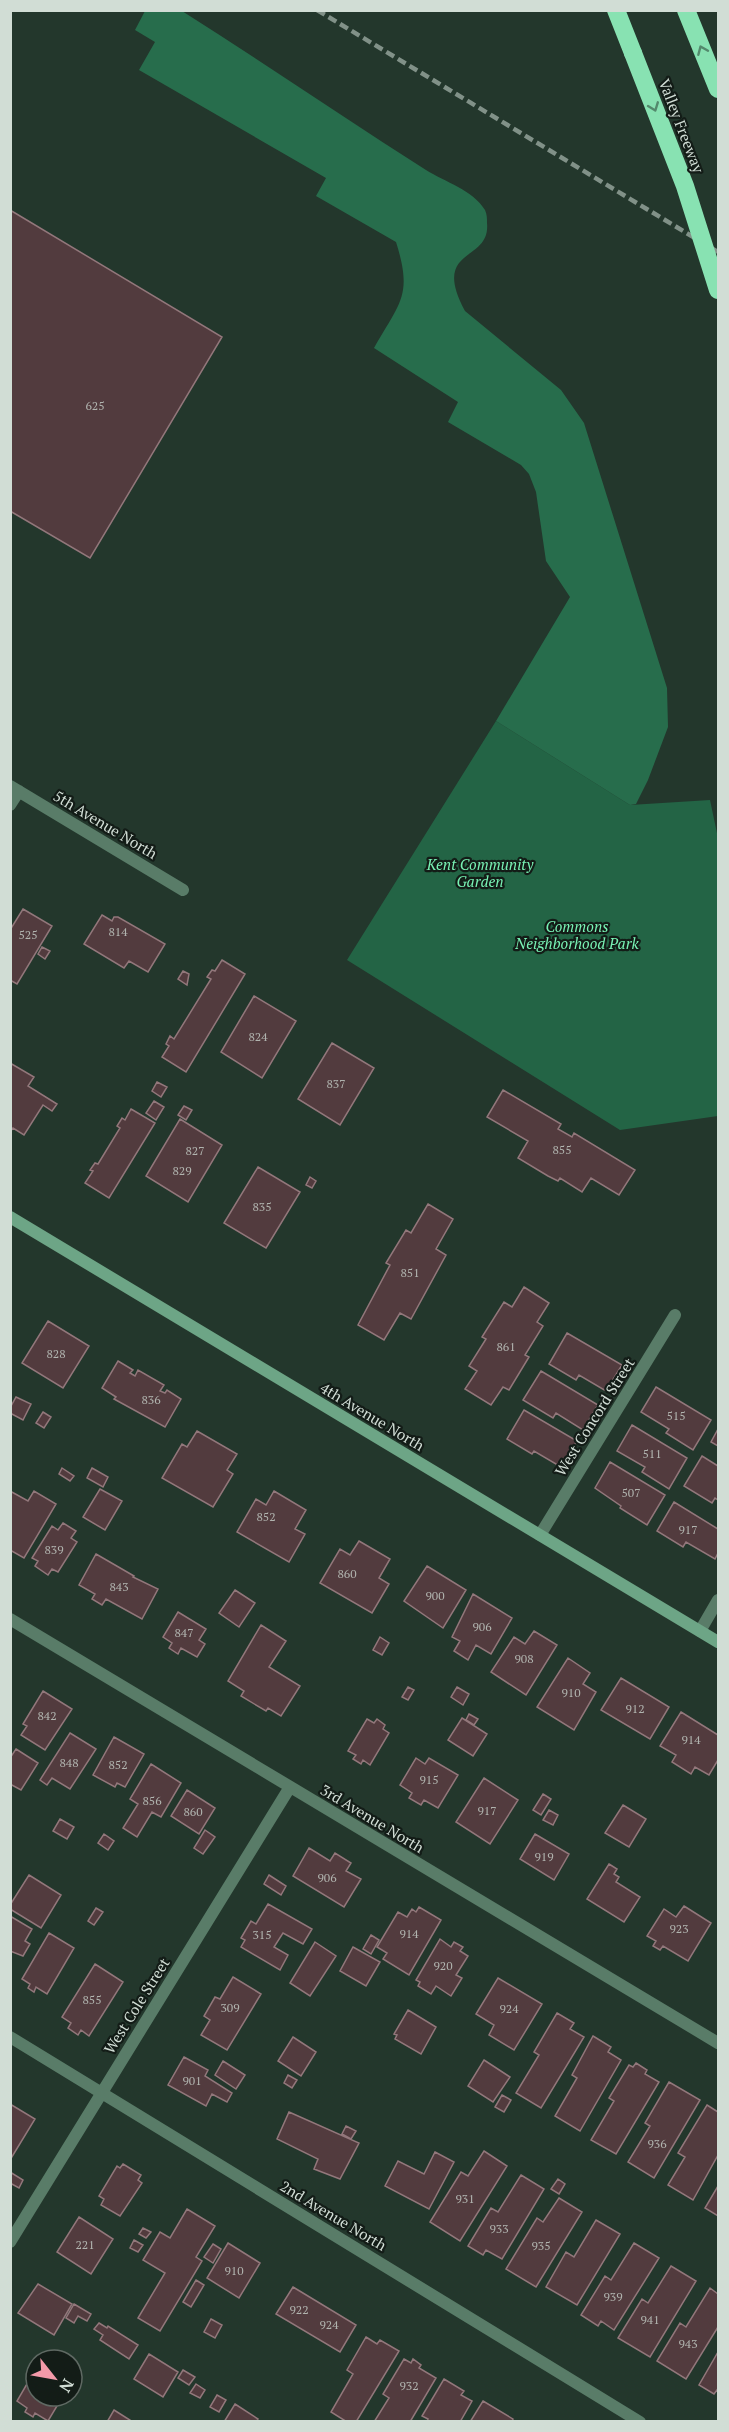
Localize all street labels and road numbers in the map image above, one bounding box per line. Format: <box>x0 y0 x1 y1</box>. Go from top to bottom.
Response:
street label: Valley Freeway <box>655 76 709 176</box>
street label: 5th Avenue North <box>50 785 161 863</box>
street label: West Concord Street <box>550 1353 639 1479</box>
street label: 4th Avenue North <box>317 1377 428 1455</box>
street label: 3rd Avenue North <box>317 1779 428 1857</box>
street label: West Cole Street <box>99 1953 174 2057</box>
street label: 2nd Avenue North <box>277 2175 391 2255</box>

